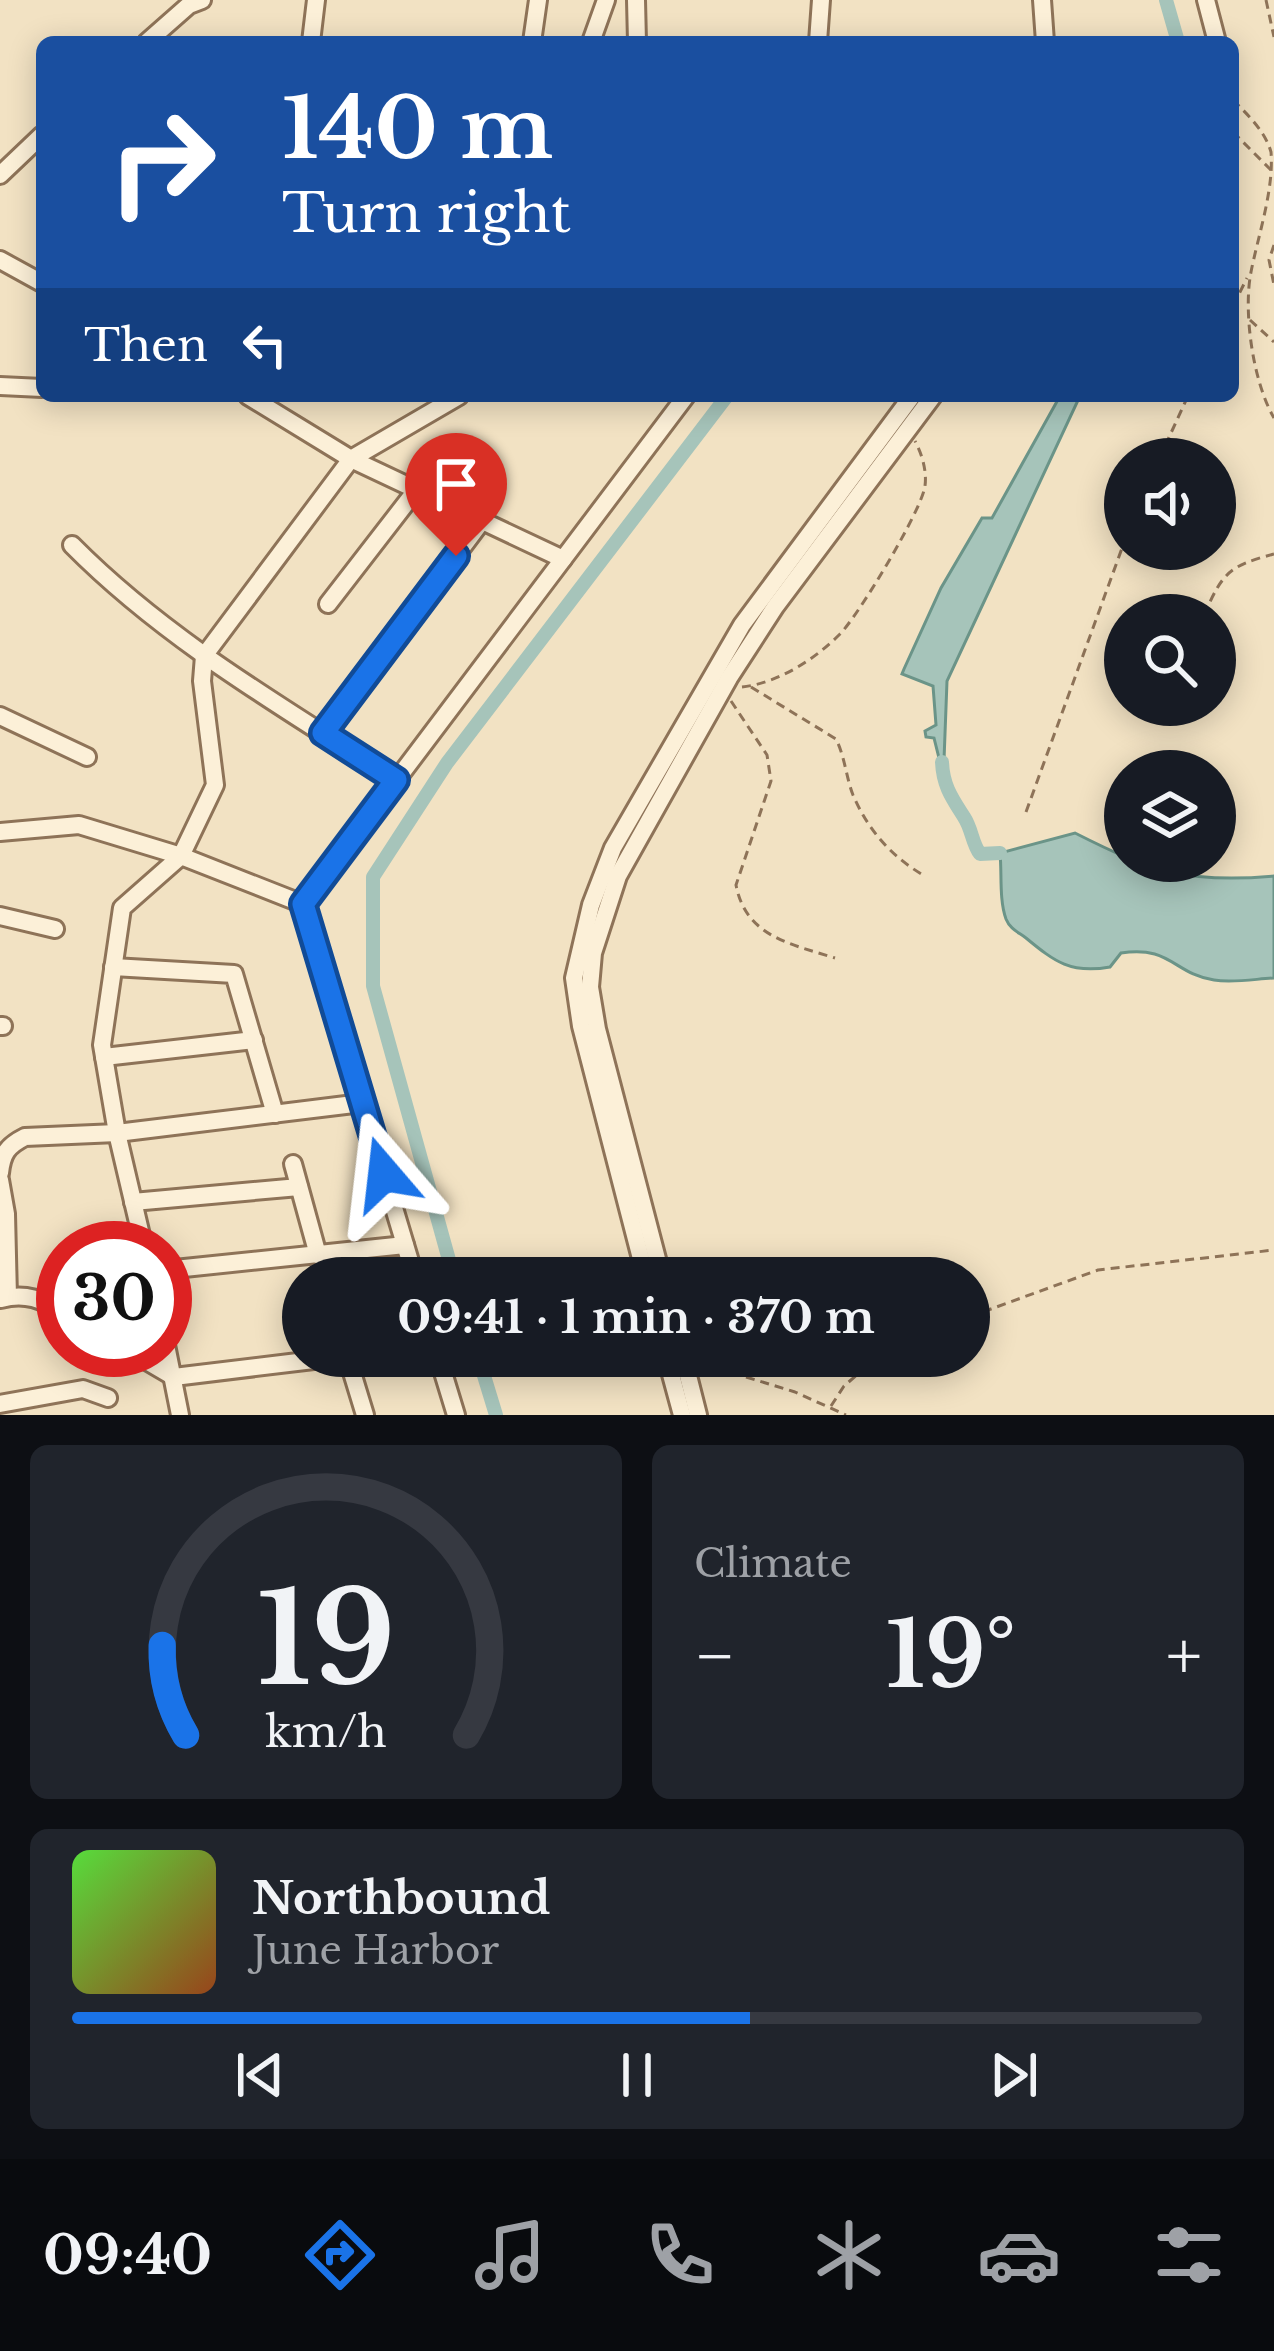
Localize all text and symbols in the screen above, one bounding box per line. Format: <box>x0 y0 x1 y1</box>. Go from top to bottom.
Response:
text: 140 m <box>282 77 553 181</box>
icon: right <box>84 84 240 240</box>
text: Turn right <box>282 180 571 247</box>
icon: left <box>232 312 298 378</box>
text: Then <box>84 317 208 373</box>
pin <box>405 433 507 556</box>
map controls <box>1104 438 1236 882</box>
button: sound <box>1104 438 1236 570</box>
icon: arrive <box>423 451 489 517</box>
button: search <box>1104 594 1236 726</box>
button: layers <box>1104 750 1236 882</box>
position arrow <box>321 1111 447 1237</box>
speed limit sign: 30 <box>36 1221 192 1377</box>
text: 09:41 · 1 min · 370 m <box>397 1289 875 1345</box>
text: Climate <box>694 1539 852 1588</box>
text: 19 <box>257 1563 395 1718</box>
text: 19° <box>886 1600 1016 1711</box>
text: − <box>694 1615 736 1697</box>
text: + <box>1166 1615 1202 1697</box>
text: km/h <box>265 1705 387 1759</box>
text: Northbound <box>252 1870 550 1926</box>
text: June Harbor <box>252 1926 499 1975</box>
icon: previous <box>227 2042 293 2108</box>
icon: pause <box>604 2042 670 2108</box>
icon: next <box>981 2042 1047 2108</box>
icon: directions <box>298 2213 382 2297</box>
icon: music <box>468 2213 552 2297</box>
icon: phone <box>638 2213 722 2297</box>
icon: climate <box>807 2213 891 2297</box>
icon: car <box>977 2213 1061 2297</box>
icon: filters <box>1147 2213 1231 2297</box>
text: 09:40 <box>43 2222 212 2289</box>

